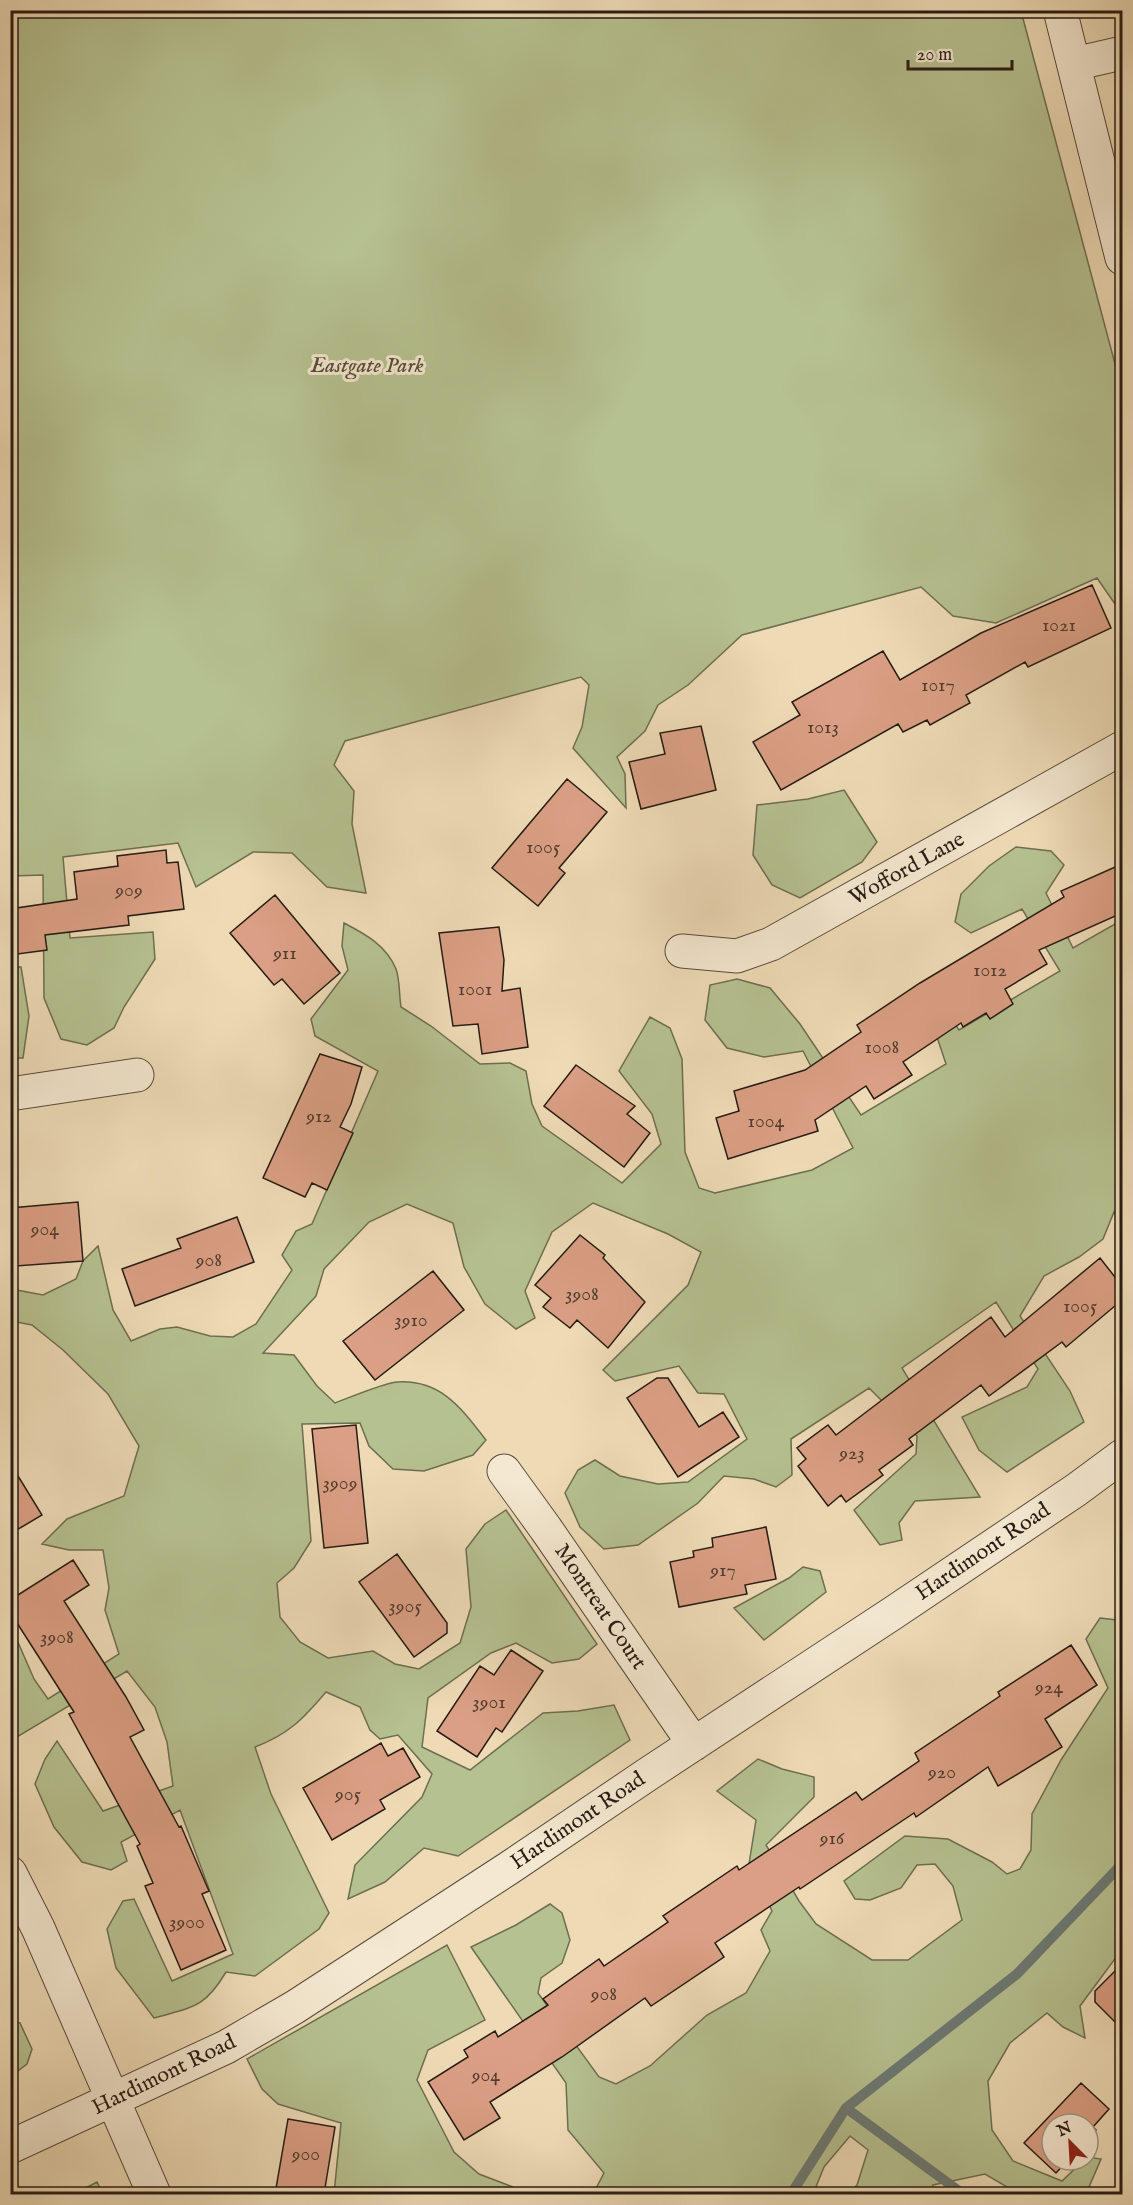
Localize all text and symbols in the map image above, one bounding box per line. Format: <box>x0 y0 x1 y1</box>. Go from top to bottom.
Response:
scale bar <box>908 33 1012 71</box>
text: 20 m <box>917 44 952 67</box>
park label: Eastgate Park <box>310 352 424 380</box>
house number: 1021 <box>1042 613 1076 638</box>
house number: 1017 <box>921 673 955 698</box>
house number: 1013 <box>807 715 839 740</box>
street label: Wofford Lane <box>844 826 970 912</box>
house number: 1005 <box>526 835 560 860</box>
house number: 909 <box>114 878 143 903</box>
house number: 911 <box>272 941 297 966</box>
house number: 1012 <box>973 958 1007 983</box>
house number: 1001 <box>458 977 492 1002</box>
house number: 1008 <box>865 1035 899 1060</box>
house number: 912 <box>305 1104 332 1129</box>
house number: 1004 <box>748 1109 785 1134</box>
house number: 904 <box>30 1217 59 1242</box>
house number: 908 <box>195 1248 222 1273</box>
house number: 3908 <box>565 1282 599 1307</box>
house number: 1005 <box>1063 1294 1097 1319</box>
house number: 3910 <box>394 1308 428 1333</box>
house number: 923 <box>838 1441 865 1466</box>
house number: 3909 <box>323 1471 357 1496</box>
street label: Hardimont Road <box>910 1496 1056 1607</box>
street label: Montreat Court <box>548 1539 653 1676</box>
house number: 917 <box>709 1558 736 1583</box>
house number: 3905 <box>388 1594 422 1619</box>
house number: 3908 <box>40 1625 74 1650</box>
house number: 924 <box>1034 1675 1063 1700</box>
house number: 3901 <box>472 1690 506 1715</box>
house number: 920 <box>927 1760 956 1785</box>
street label: Hardimont Road <box>505 1765 651 1876</box>
house number: 905 <box>334 1782 361 1807</box>
house number: 916 <box>819 1826 845 1851</box>
house number: 3900 <box>169 1910 205 1935</box>
house number: 908 <box>590 1982 617 2007</box>
street label: Hardimont Road <box>88 2028 241 2122</box>
house number: 904 <box>471 2063 500 2088</box>
north arrow <box>1040 2112 1100 2172</box>
text: N <box>1053 2118 1075 2142</box>
house number: 900 <box>291 2142 320 2167</box>

